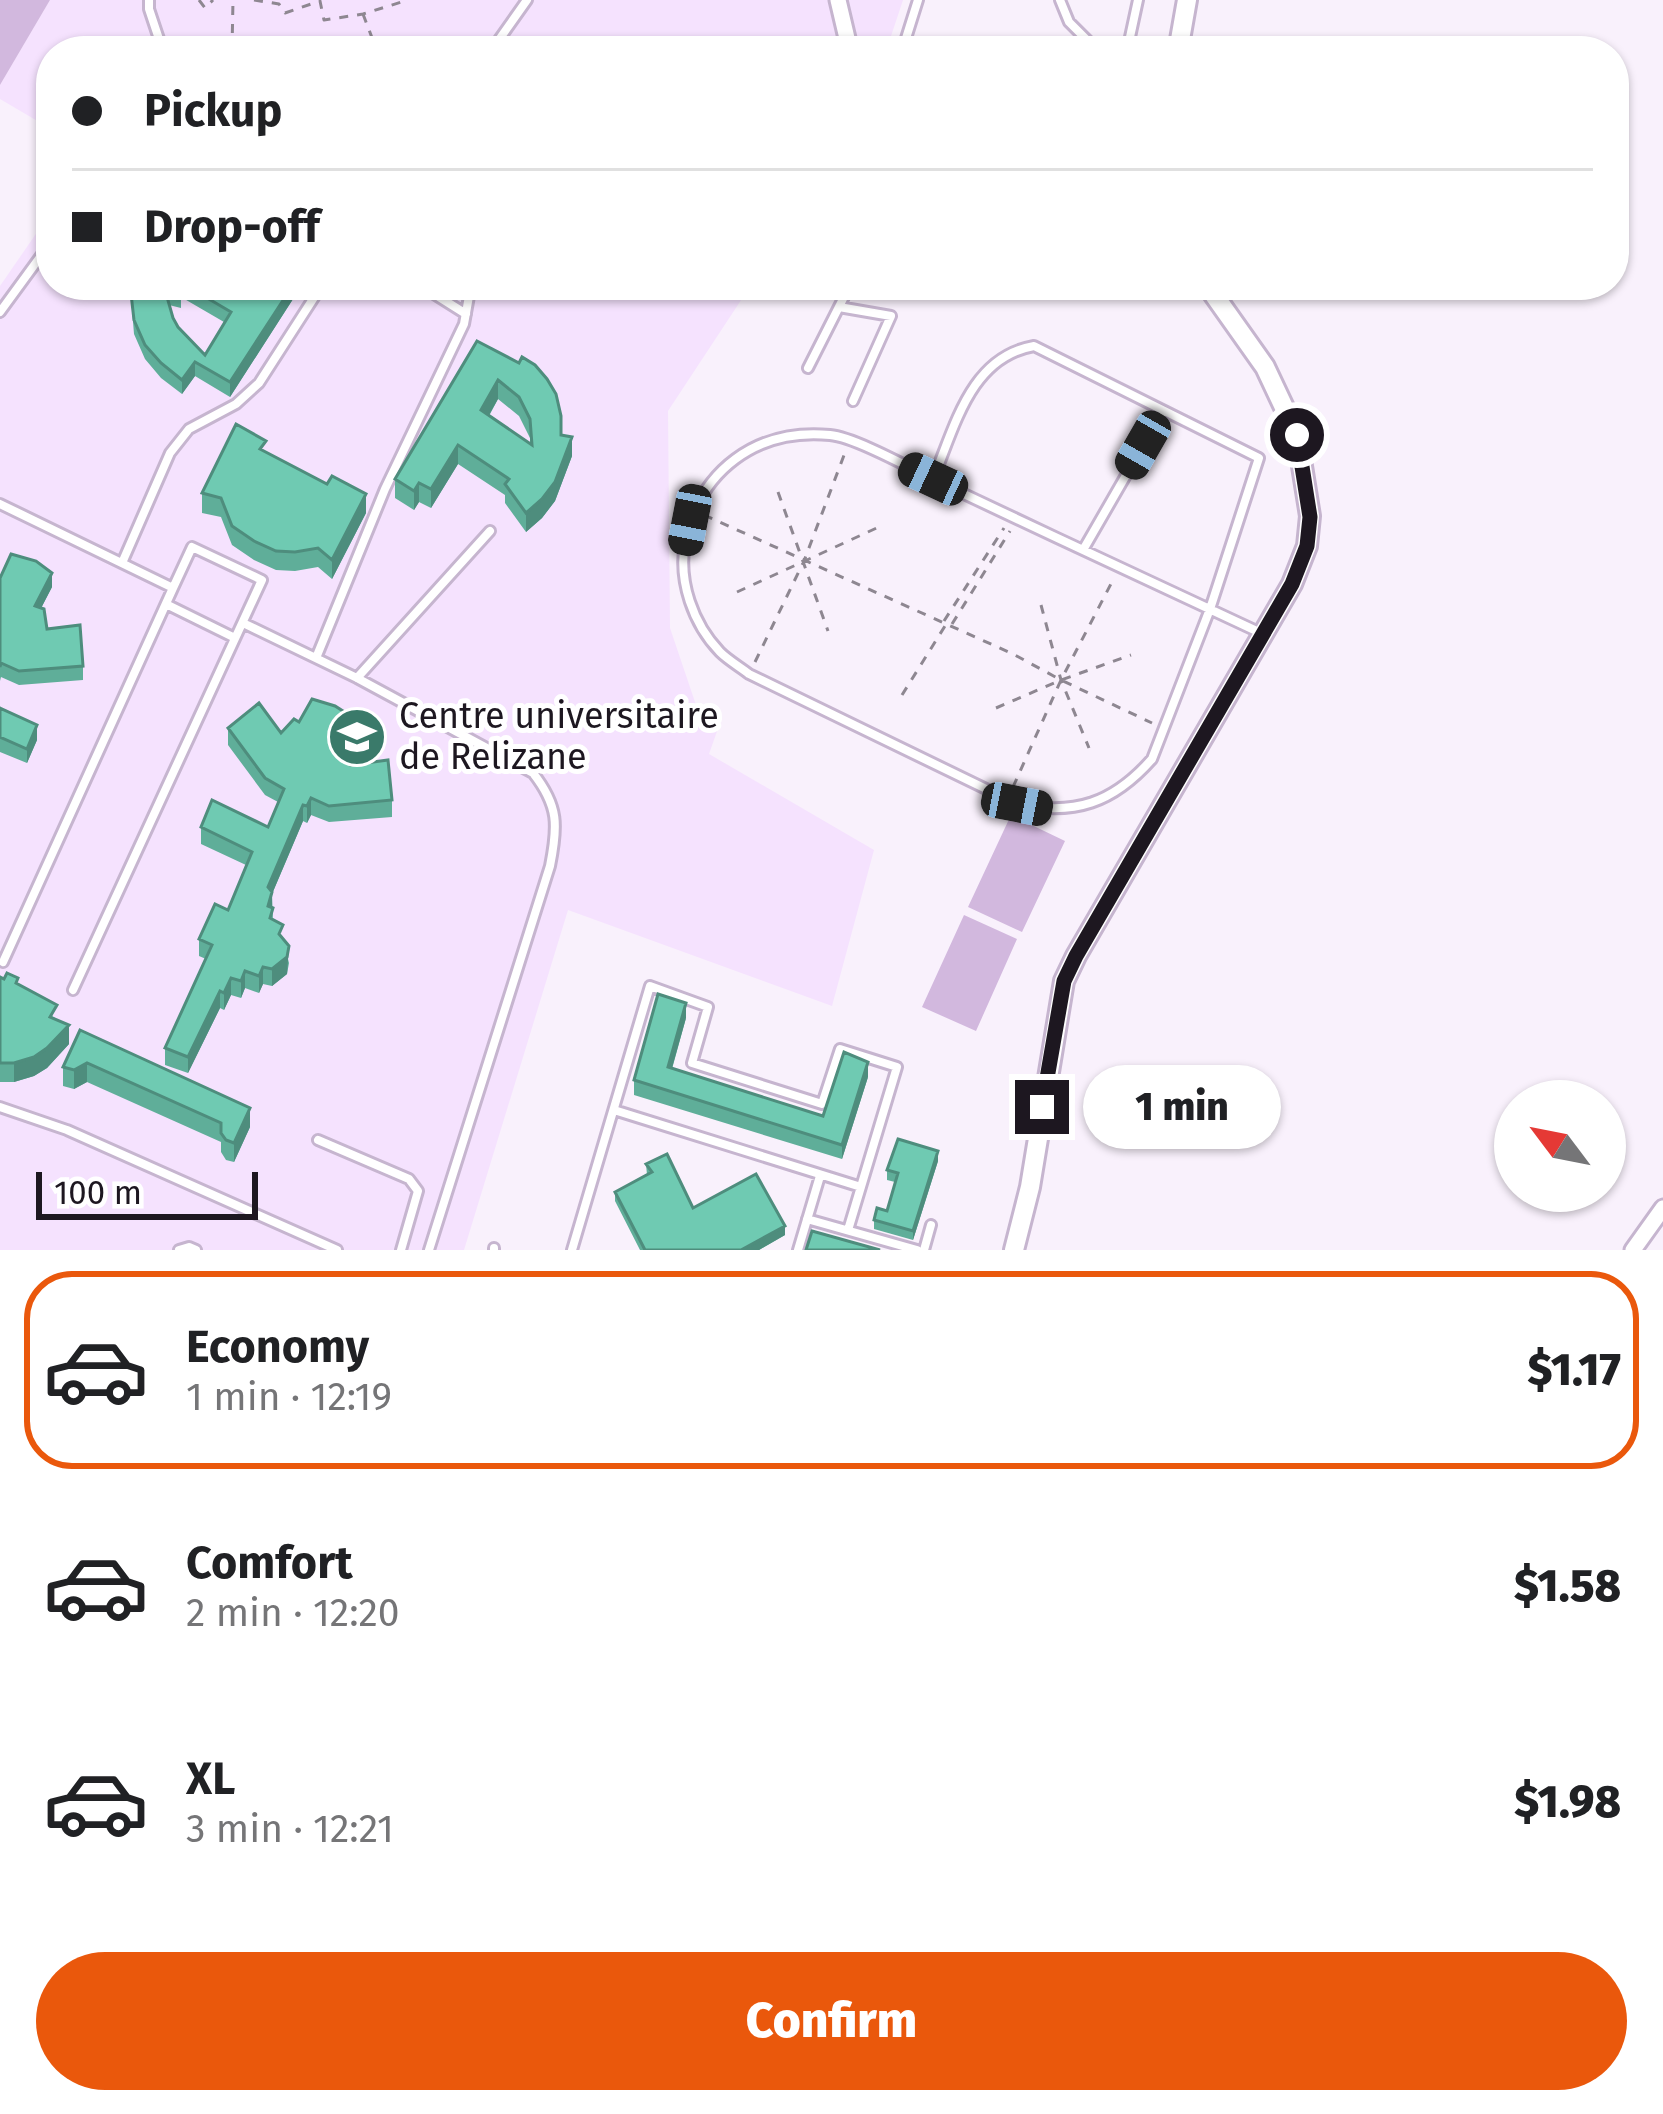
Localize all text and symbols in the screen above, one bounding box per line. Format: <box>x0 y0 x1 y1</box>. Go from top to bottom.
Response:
text: Pickup <box>144 84 282 138</box>
text: Drop-off <box>144 200 320 254</box>
car <box>1109 405 1177 485</box>
route start <box>1270 408 1324 462</box>
car <box>893 447 973 511</box>
car <box>665 481 715 559</box>
place label: Centre universitaire de Relizane <box>399 694 719 779</box>
school or university icon: Centre universitaire de Relizane <box>326 706 388 768</box>
car <box>978 779 1056 829</box>
callout: 1 min <box>1084 1065 1282 1149</box>
route end <box>1015 1080 1069 1134</box>
north arrow <box>1494 1080 1626 1212</box>
map controls <box>1494 1080 1626 1212</box>
text: 1 min <box>1135 1084 1229 1130</box>
scale bar <box>36 1166 258 1219</box>
text: 100 m <box>54 1173 142 1213</box>
icon: car <box>42 1316 150 1424</box>
text: Economy <box>186 1320 369 1374</box>
text: $1.17 <box>1527 1343 1621 1397</box>
text: 1 min · 12:19 <box>186 1374 392 1420</box>
icon: car <box>42 1532 150 1640</box>
text: Comfort <box>186 1536 353 1590</box>
text: $1.58 <box>1514 1559 1621 1613</box>
text: 2 min · 12:20 <box>186 1590 400 1636</box>
icon: car <box>42 1748 150 1856</box>
text: XL <box>186 1752 235 1806</box>
text: $1.98 <box>1514 1775 1621 1829</box>
text: 3 min · 12:21 <box>186 1806 394 1852</box>
button: Confirm <box>36 1952 1627 2090</box>

